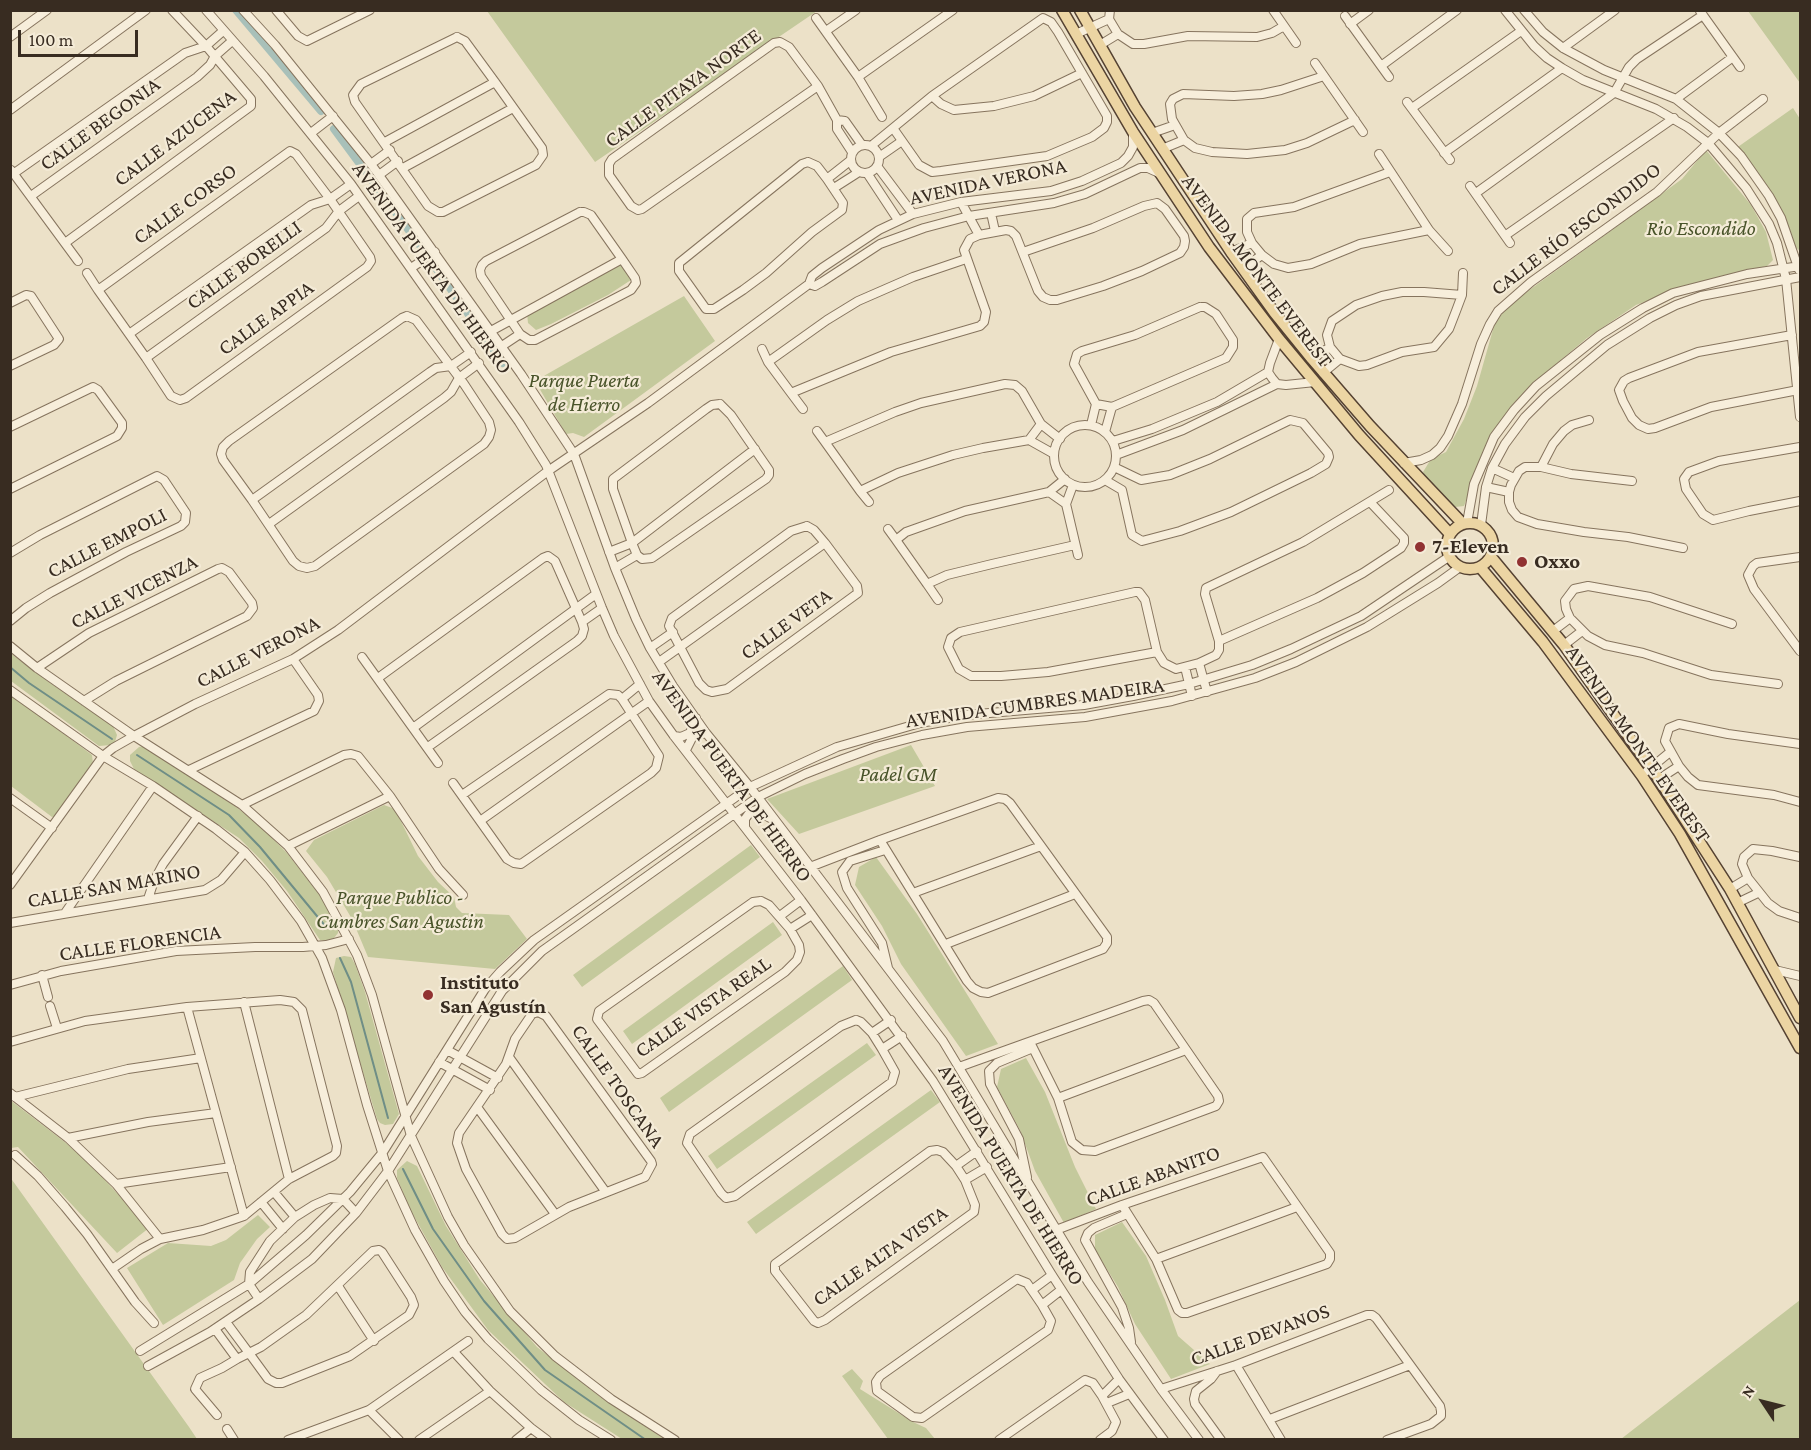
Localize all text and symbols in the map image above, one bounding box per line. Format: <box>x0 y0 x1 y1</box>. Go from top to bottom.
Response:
scale bar <box>21 18 141 56</box>
street label: CALLE PITAYA NORTE <box>600 23 766 153</box>
text: 100 m <box>29 30 73 50</box>
street label: CALLE BEGONIA <box>35 72 165 176</box>
street label: CALLE AZUCENA <box>109 84 241 192</box>
street label: AVENIDA VERONA <box>907 153 1069 211</box>
street label: AVENIDA PUERTA DE HIERRO <box>347 157 517 379</box>
street label: CALLE RÍO ESCONDIDO <box>1486 157 1666 301</box>
street label: CALLE CORSO <box>128 158 242 250</box>
street label: AVENIDA MONTE EVEREST <box>1176 169 1338 373</box>
street label: CALLE BORELLI <box>181 215 307 315</box>
park label: Rio Escondido <box>1646 216 1756 242</box>
street label: CALLE APPIA <box>213 275 319 361</box>
park label: Parque Puerta de Hierro <box>528 368 640 418</box>
street label: CALLE EMPOLI <box>43 502 171 584</box>
place label: 7-Eleven <box>1432 534 1509 560</box>
marker: 7-Eleven <box>1413 540 1427 554</box>
street label: CALLE VICENZA <box>66 549 202 635</box>
place label: Oxxo <box>1534 549 1580 575</box>
marker: Oxxo <box>1515 555 1529 569</box>
street label: CALLE VETA <box>736 583 836 665</box>
street label: CALLE VERONA <box>192 610 324 694</box>
street label: AVENIDA MONTE EVEREST <box>1560 640 1716 848</box>
street label: AVENIDA PUERTA DE HIERRO <box>647 665 817 887</box>
street label: AVENIDA CUMBRES MADEIRA <box>904 672 1166 734</box>
park label: Padel GM <box>859 762 937 788</box>
street label: CALLE SAN MARINO <box>26 858 202 914</box>
park label: Parque Publico - Cumbres San Agustin <box>316 885 484 935</box>
street label: CALLE FLORENCIA <box>58 919 222 967</box>
street label: CALLE VISTA REAL <box>630 951 776 1063</box>
place label: Instituto San Agustín <box>440 970 546 1020</box>
marker: Instituto San Agustín <box>421 988 435 1002</box>
street label: CALLE TOSCANA <box>566 1019 670 1153</box>
street label: AVENIDA PUERTA DE HIERRO <box>932 1060 1090 1290</box>
street label: CALLE ABANITO <box>1082 1140 1224 1212</box>
street label: CALLE ALTA VISTA <box>808 1200 952 1312</box>
street label: CALLE DEVANOS <box>1187 1298 1333 1372</box>
north arrow <box>1733 1372 1793 1432</box>
text: N <box>1738 1382 1758 1401</box>

